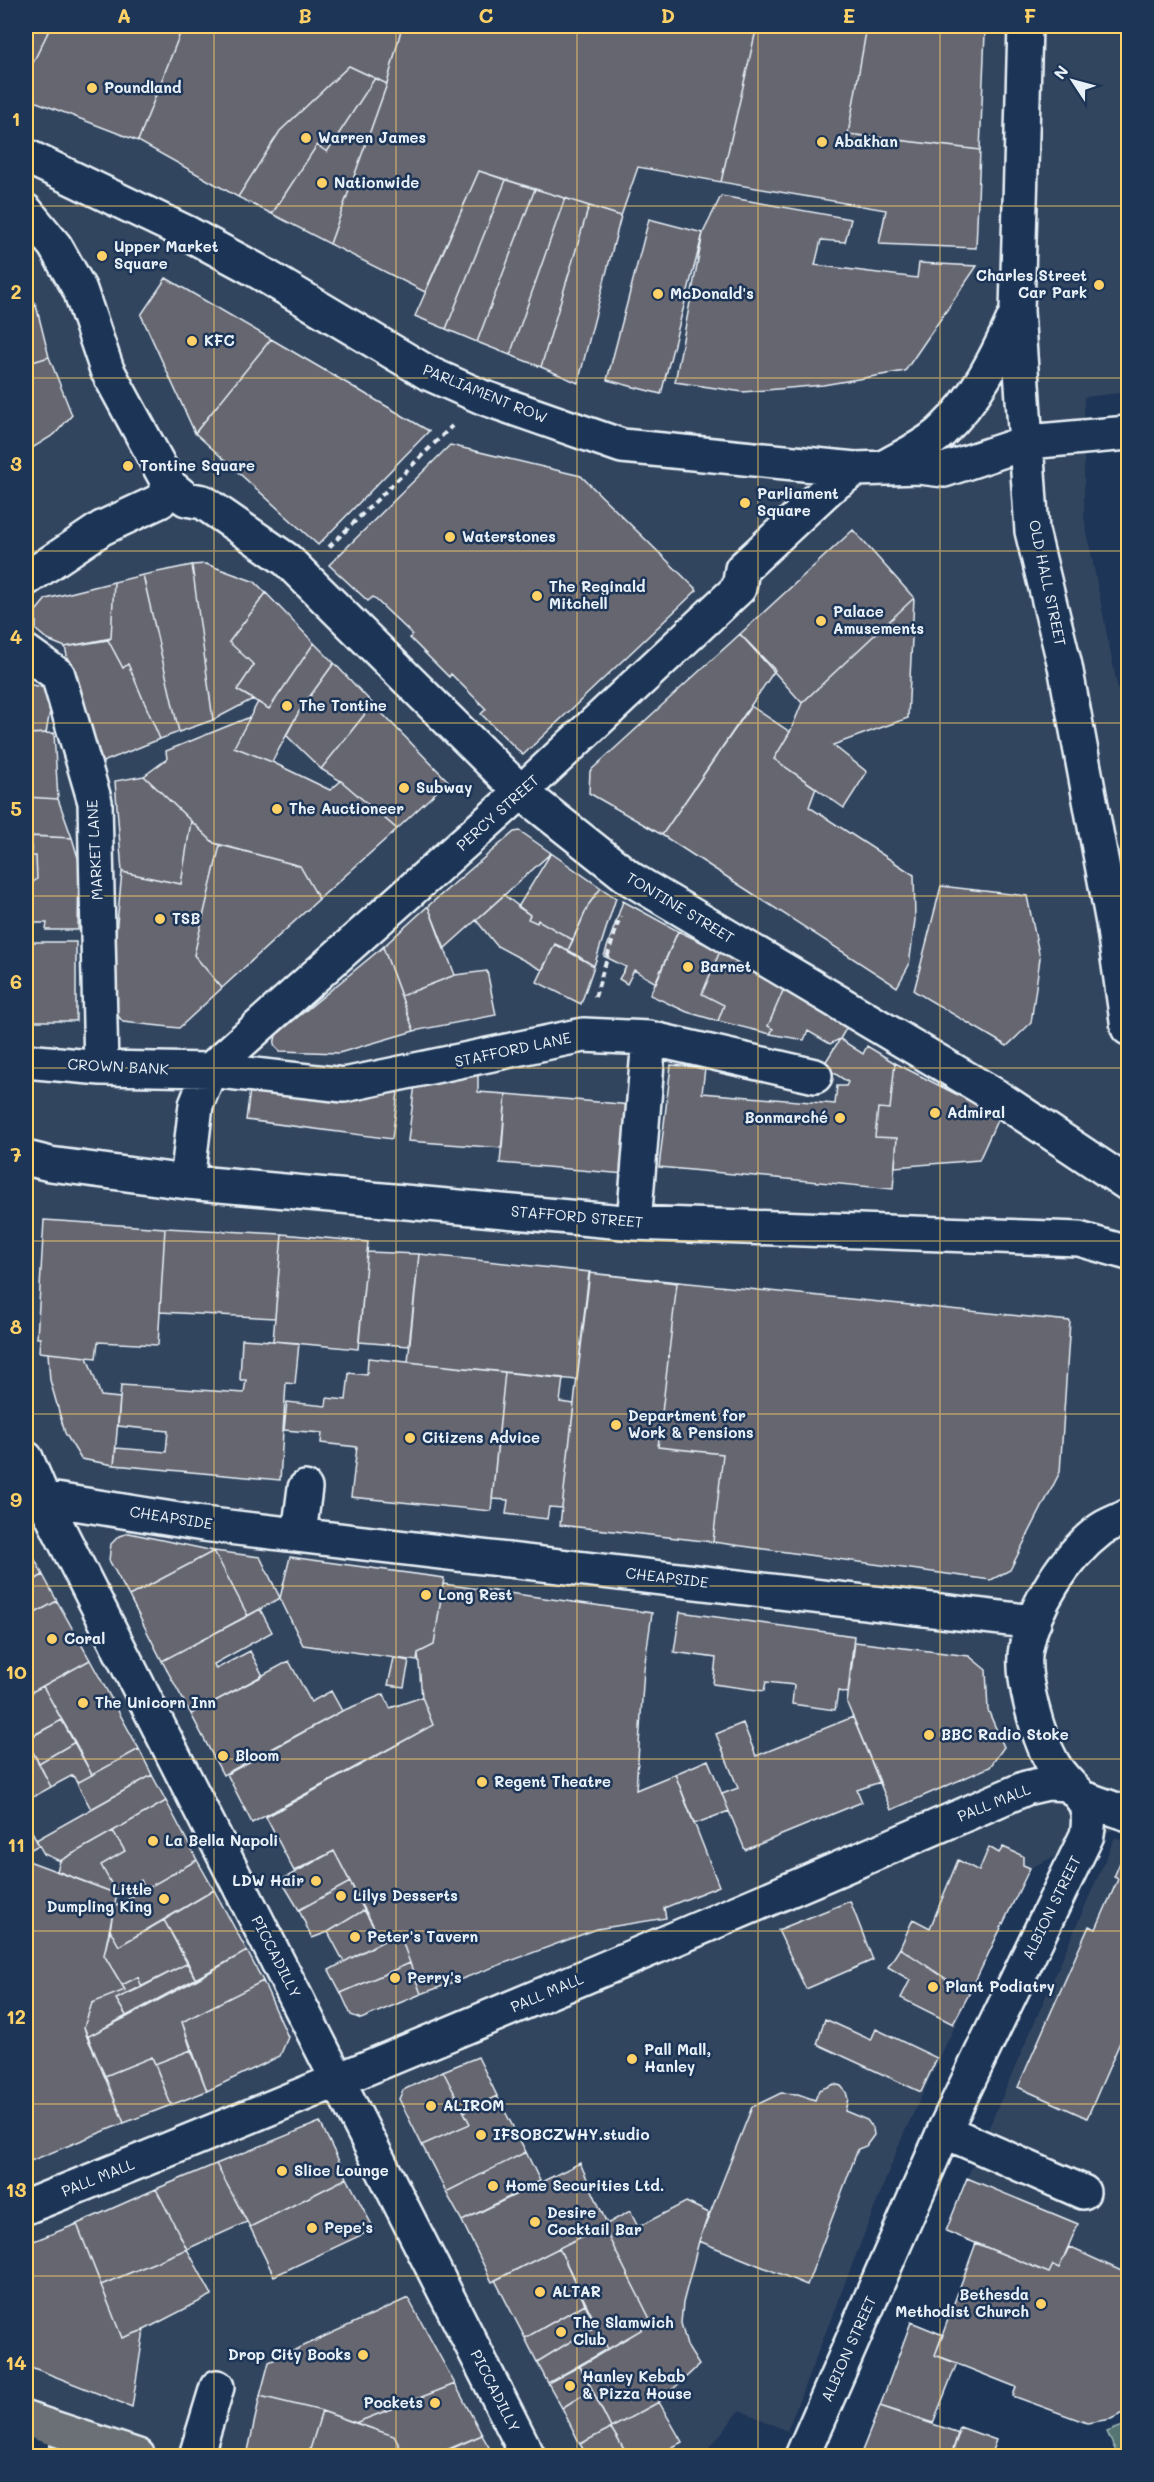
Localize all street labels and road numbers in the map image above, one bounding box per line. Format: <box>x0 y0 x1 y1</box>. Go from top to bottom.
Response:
street label: PARLIAMENT ROW <box>420 359 550 427</box>
street label: OLD HALL STREET <box>1025 518 1071 648</box>
street label: PERCY STREET <box>452 770 543 855</box>
street label: MARKET LANE <box>81 799 107 901</box>
street label: TONTINE STREET <box>623 867 738 947</box>
street label: STAFFORD LANE <box>453 1027 573 1071</box>
street label: CROWN BANK <box>67 1053 169 1079</box>
street label: STAFFORD STREET <box>510 1200 644 1232</box>
street label: CHEAPSIDE <box>128 1501 214 1533</box>
street label: CHEAPSIDE <box>624 1562 710 1592</box>
street label: PALL MALL <box>954 1778 1033 1826</box>
street label: ALBION STREET <box>1017 1852 1085 1963</box>
street label: PICCADILLY <box>248 1912 306 2001</box>
street label: PALL MALL <box>507 1968 586 2016</box>
street label: PALL MALL <box>58 2153 137 2201</box>
street label: ALBION STREET <box>816 2293 880 2405</box>
street label: PICCADILLY <box>467 2346 525 2435</box>

